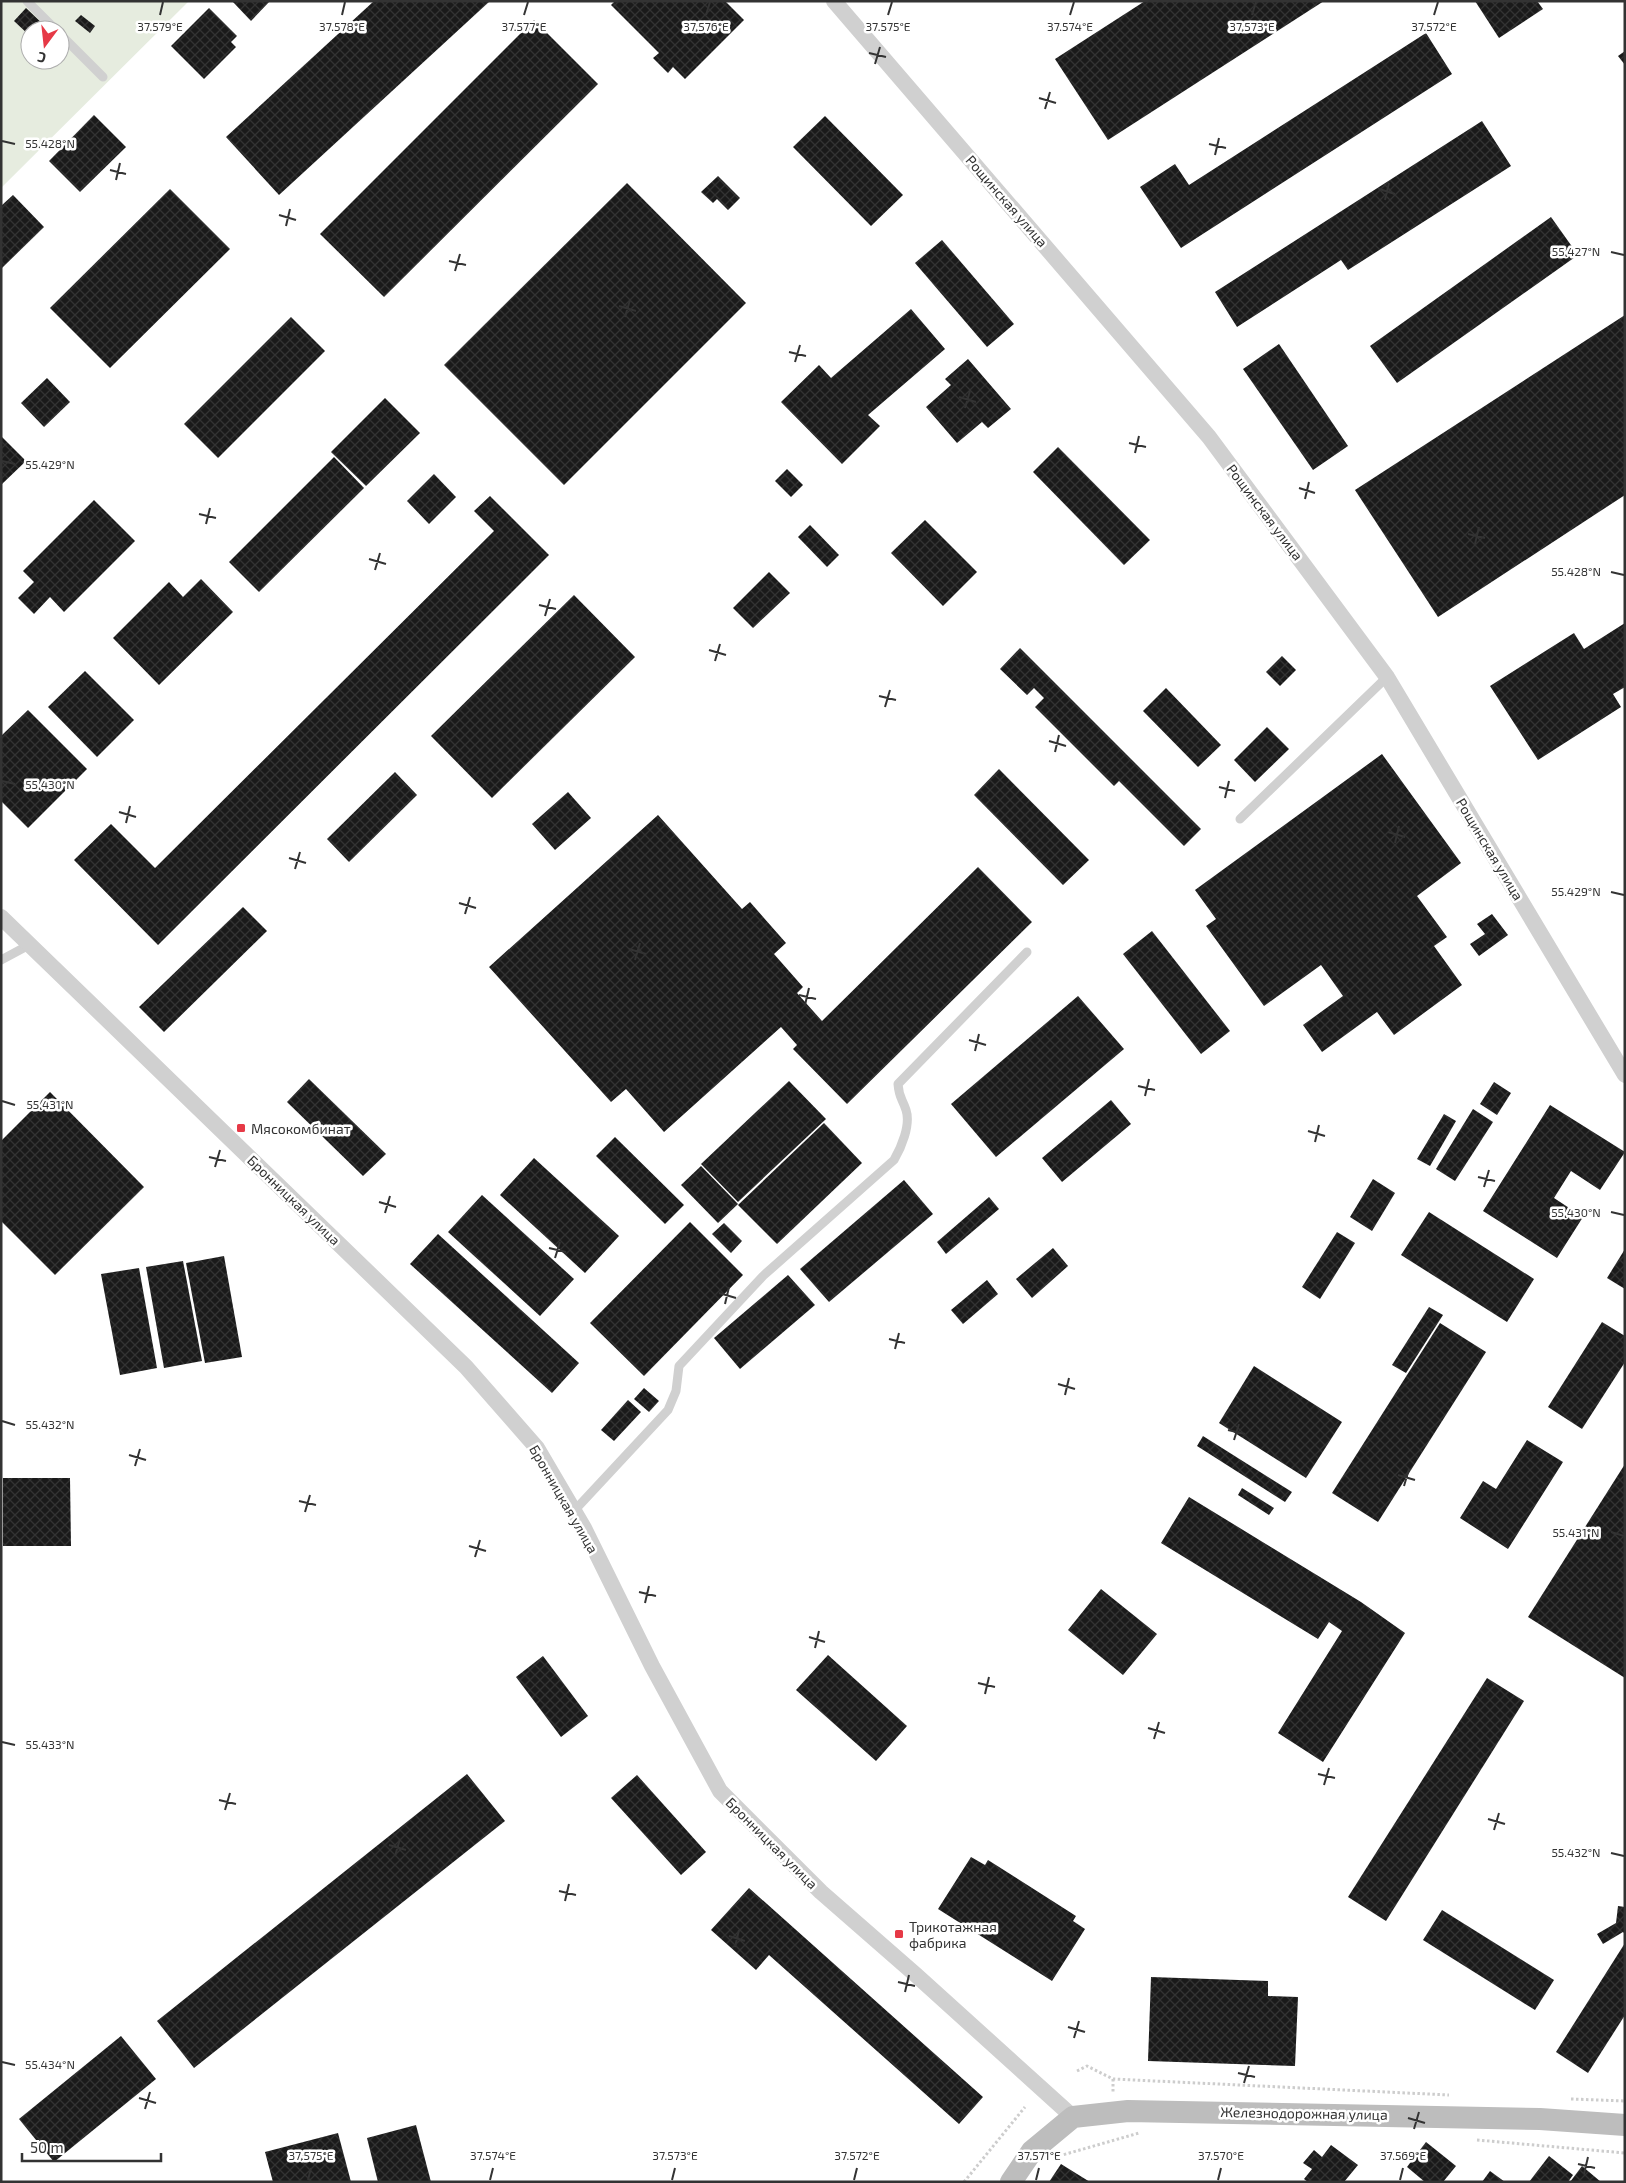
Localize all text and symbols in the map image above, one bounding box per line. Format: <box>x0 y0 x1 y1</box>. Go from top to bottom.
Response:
text: 37.579°E <box>137 19 183 33</box>
text: 37.578°E <box>319 19 365 33</box>
text: 37.577°E <box>502 19 547 33</box>
text: 37.576°E <box>683 19 729 33</box>
text: 37.575°E <box>865 19 911 33</box>
text: 37.574°E <box>1047 19 1093 33</box>
text: 37.573°E <box>1229 19 1275 33</box>
text: 37.572°E <box>1411 19 1457 33</box>
north arrow <box>20 20 70 70</box>
text: С <box>35 49 48 67</box>
text: 55.428°N <box>25 136 75 150</box>
street label: Рощинская улица <box>962 152 1052 250</box>
text: 55.427°N <box>1552 244 1600 258</box>
text: 55.429°N <box>25 457 75 471</box>
street label: Рощинская улица <box>1223 461 1307 563</box>
text: 55.428°N <box>1551 564 1601 578</box>
text: 55.430°N <box>25 777 75 791</box>
street label: Рощинская улица <box>1453 795 1527 903</box>
text: 55.429°N <box>1551 884 1601 898</box>
text: 55.431°N <box>26 1097 74 1111</box>
place label: Мясокомбинат <box>251 1120 351 1137</box>
marker: Мясокомбинат <box>235 1122 247 1134</box>
street label: Бронницкая улица <box>244 1151 344 1249</box>
text: 55.430°N <box>1551 1205 1601 1219</box>
text: 55.432°N <box>25 1417 75 1431</box>
street label: Бронницкая улица <box>526 1442 602 1556</box>
text: 55.431°N <box>1552 1525 1600 1539</box>
text: 55.433°N <box>25 1737 75 1751</box>
street label: Бронницкая улица <box>723 1794 821 1892</box>
text: 55.432°N <box>1551 1845 1601 1859</box>
place label: Трикотажная фабрика <box>909 1918 997 1951</box>
marker: Трикотажная фабрика <box>893 1928 905 1940</box>
text: 55.434°N <box>25 2057 75 2071</box>
street label: Железнодорожная улица <box>1220 2103 1388 2123</box>
scale bar <box>22 2130 161 2162</box>
text: 50 m <box>30 2138 64 2156</box>
text: 37.575°E <box>288 2148 334 2162</box>
text: 37.574°E <box>470 2148 516 2162</box>
text: 37.573°E <box>652 2148 698 2162</box>
text: 37.572°E <box>834 2148 880 2162</box>
text: 37.571°E <box>1017 2148 1061 2162</box>
text: 37.570°E <box>1198 2148 1244 2162</box>
text: 37.569°E <box>1380 2148 1426 2162</box>

